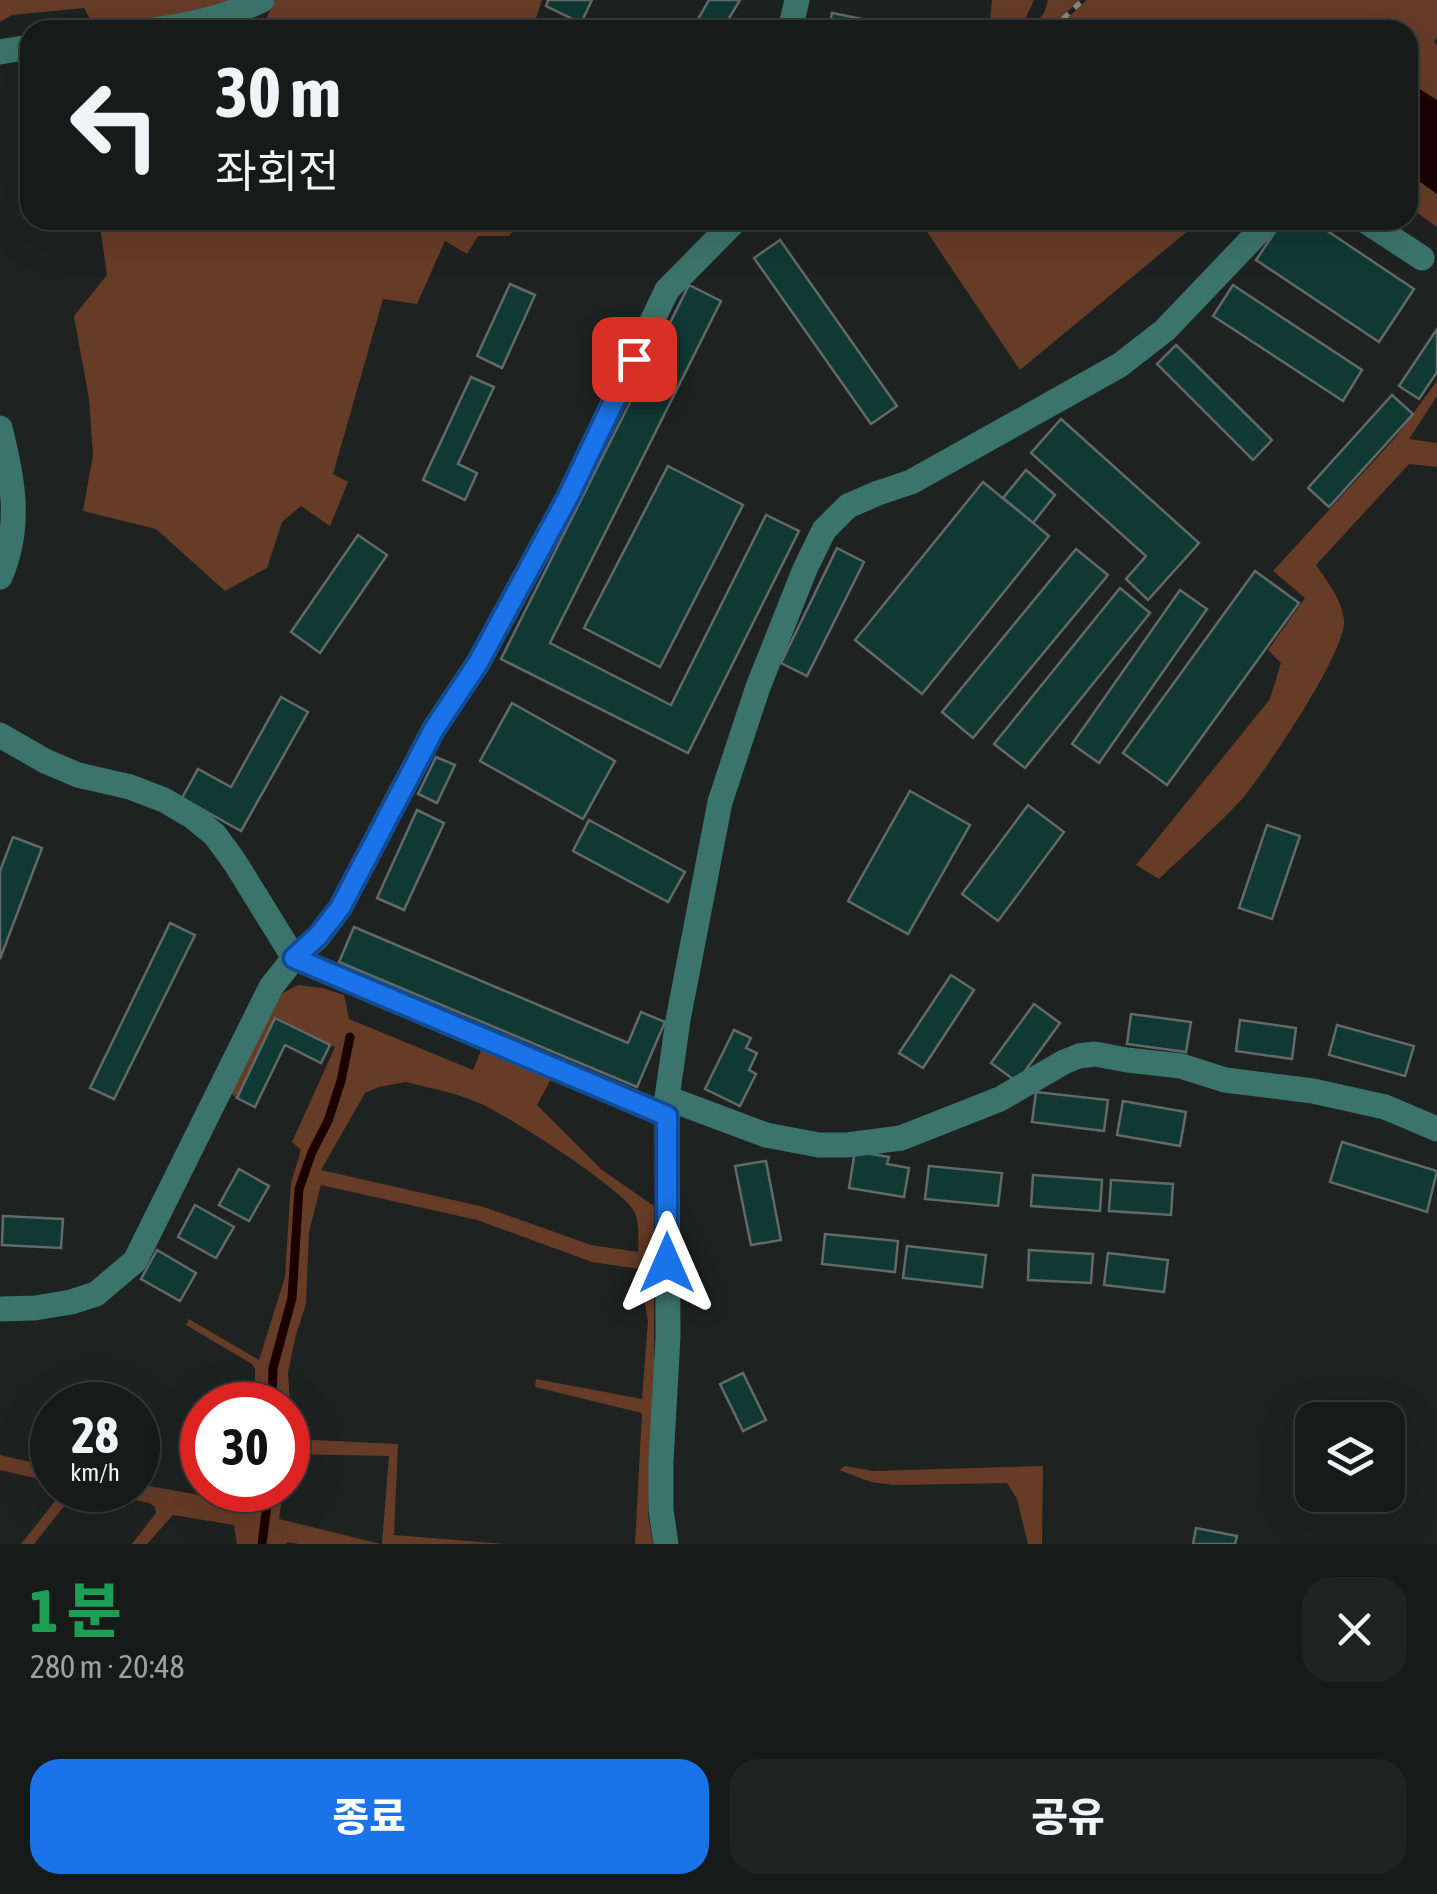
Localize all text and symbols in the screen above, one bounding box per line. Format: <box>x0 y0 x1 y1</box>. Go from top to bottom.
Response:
text: 30 m <box>215 52 341 132</box>
icon: left <box>50 60 180 190</box>
text: 좌회전 <box>215 145 339 197</box>
pin <box>592 317 677 402</box>
icon: arrive <box>607 332 662 387</box>
position arrow <box>615 1211 719 1315</box>
speed limit sign: 30 <box>180 1382 310 1512</box>
map controls <box>1295 1402 1405 1512</box>
button: layers <box>1295 1402 1405 1512</box>
text: 28 <box>71 1406 118 1464</box>
text: km/h <box>70 1458 120 1486</box>
text: 1 분 <box>30 1576 122 1645</box>
button: close <box>1302 1577 1407 1682</box>
text: 280 m · 20:48 <box>30 1648 185 1685</box>
button: 종료 <box>30 1759 709 1874</box>
button: 공유 <box>729 1759 1407 1874</box>

